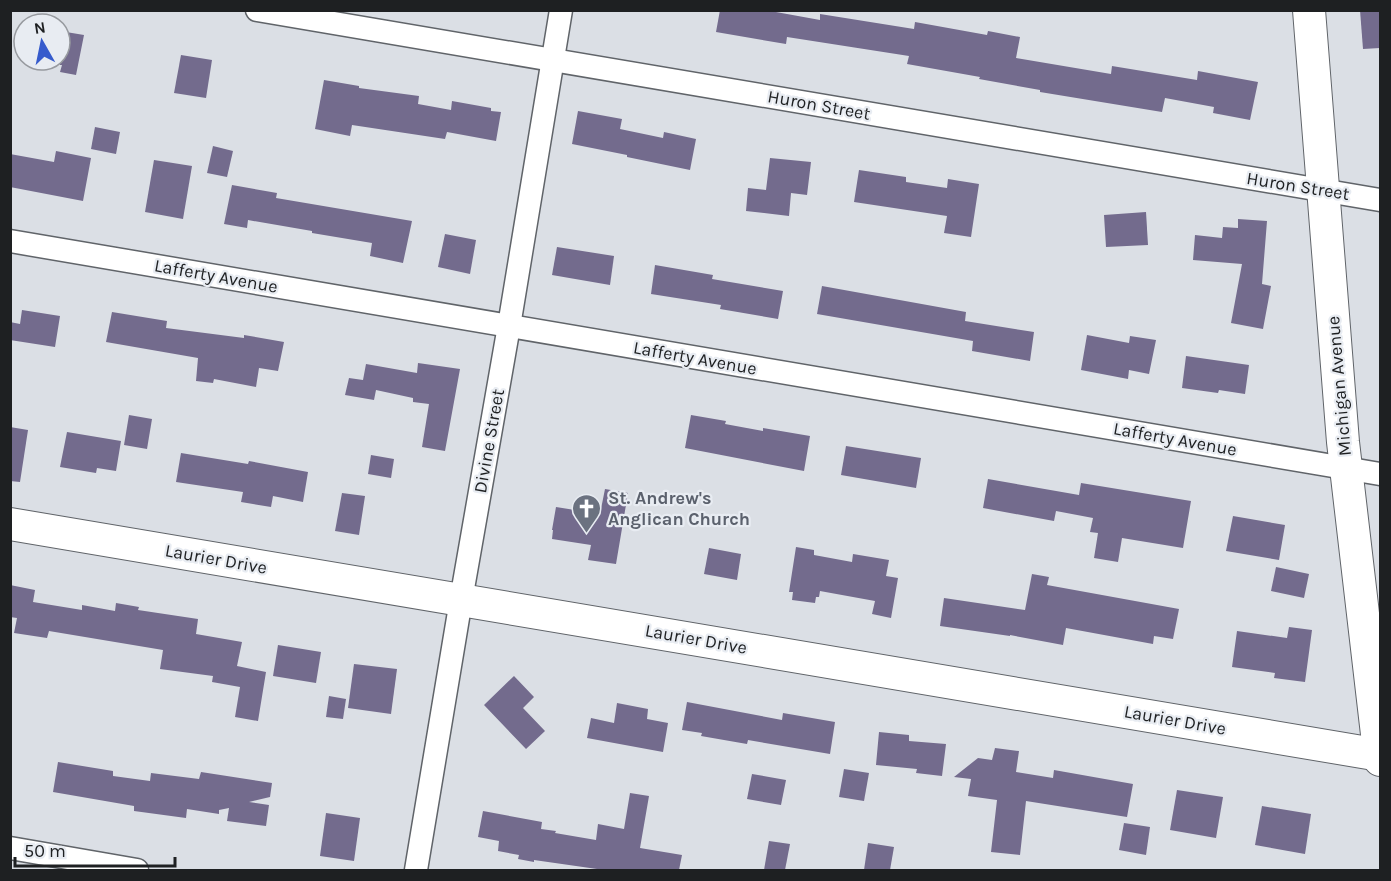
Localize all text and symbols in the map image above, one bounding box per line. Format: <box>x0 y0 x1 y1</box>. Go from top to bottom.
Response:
north arrow <box>12 12 72 72</box>
text: N <box>33 17 47 38</box>
street label: Huron Street <box>766 85 872 125</box>
street label: Huron Street <box>1245 167 1351 205</box>
street label: Lafferty Avenue <box>153 254 279 298</box>
street label: Michigan Avenue <box>1322 315 1356 457</box>
street label: Lafferty Avenue <box>632 336 758 380</box>
street label: Divine Street <box>469 387 509 495</box>
street label: Lafferty Avenue <box>1112 417 1238 461</box>
place label: St. Andrew's Anglican Church <box>608 487 750 530</box>
church icon: St. Andrew's Anglican Church <box>571 492 603 534</box>
street label: Laurier Drive <box>163 539 269 579</box>
street label: Laurier Drive <box>643 619 749 659</box>
street label: Laurier Drive <box>1122 700 1228 740</box>
scale bar <box>15 830 176 868</box>
text: 50 m <box>24 840 66 862</box>

